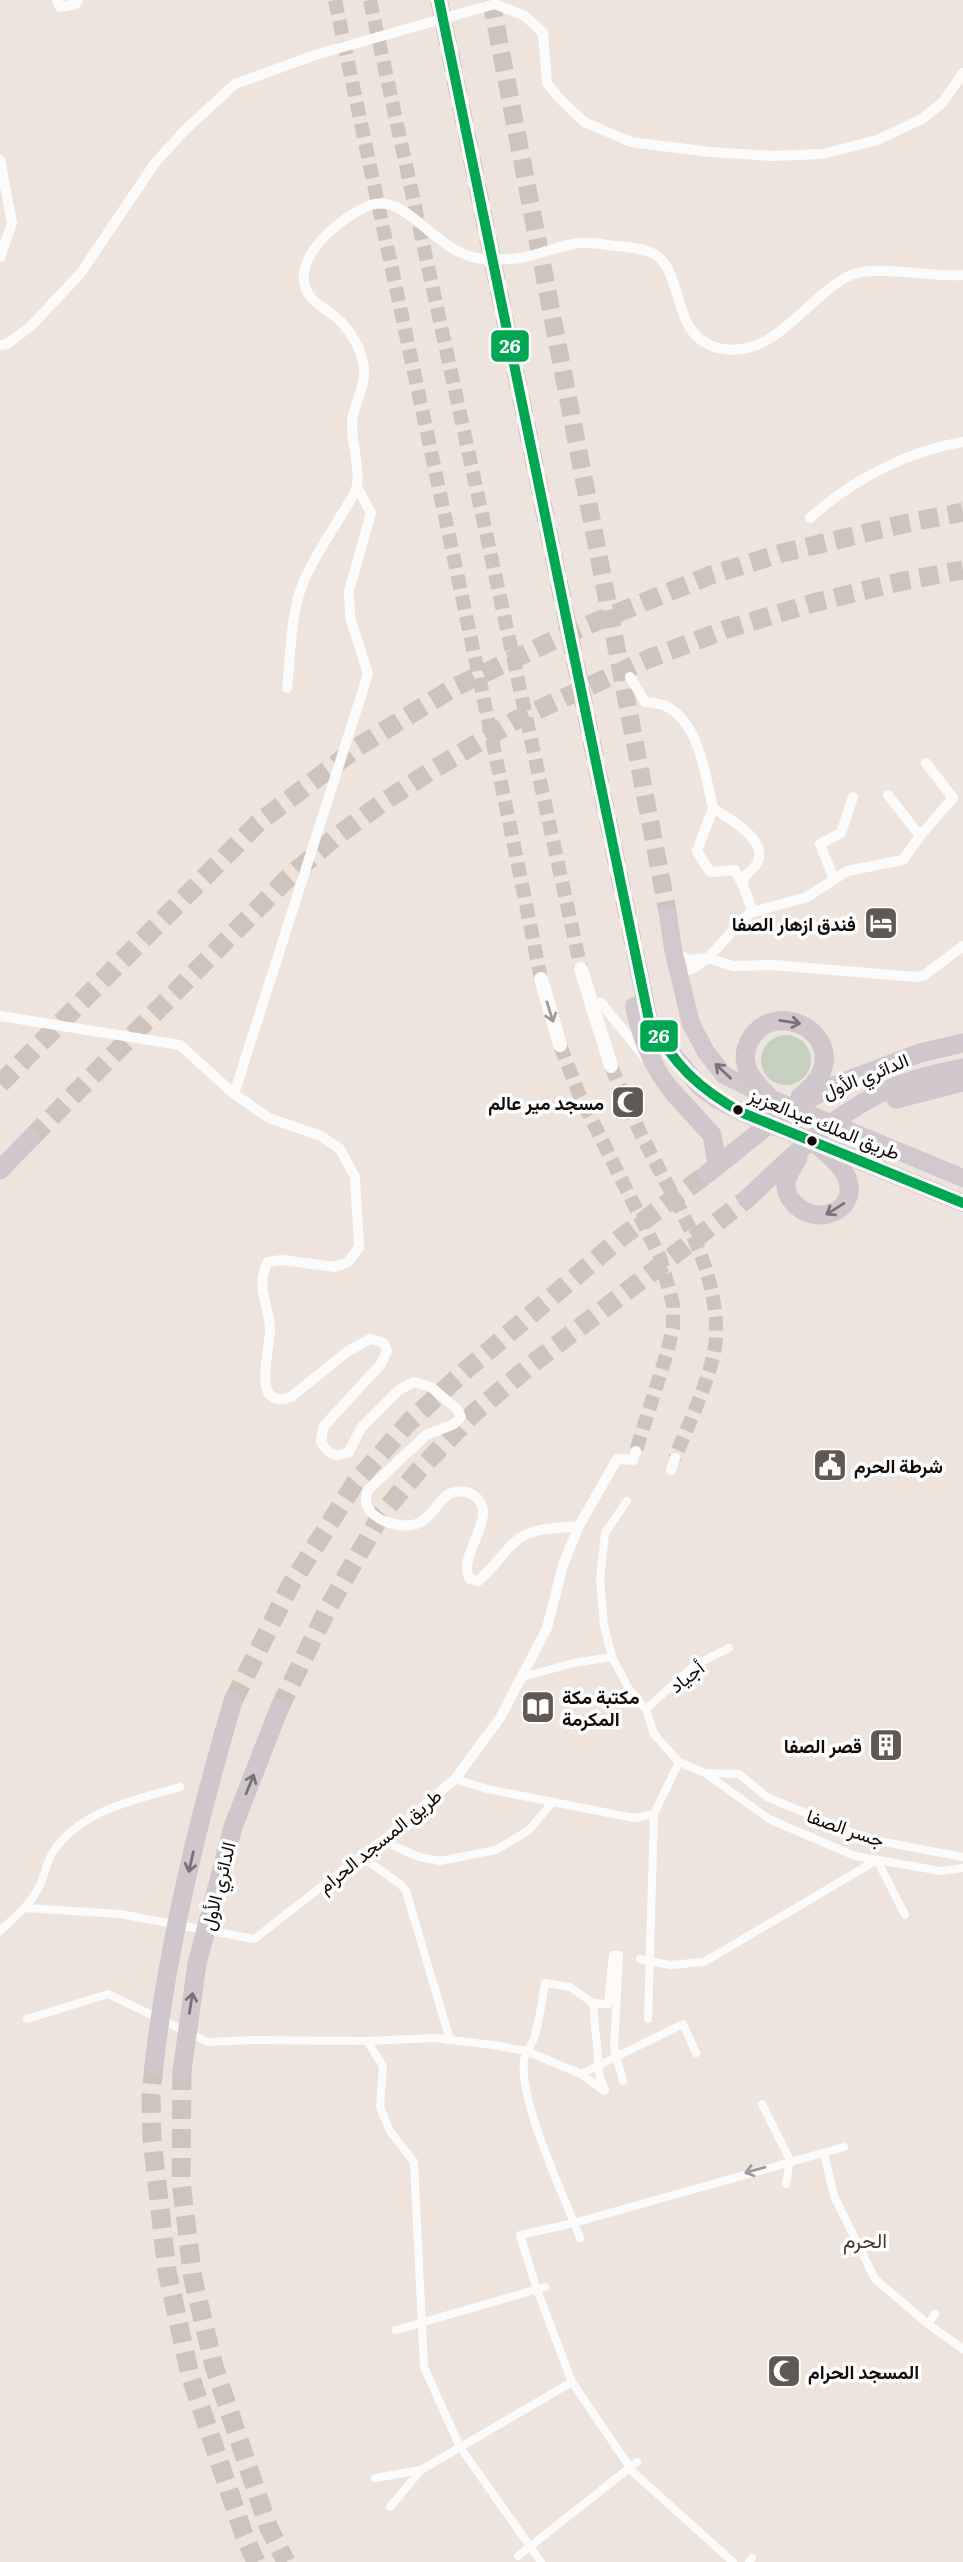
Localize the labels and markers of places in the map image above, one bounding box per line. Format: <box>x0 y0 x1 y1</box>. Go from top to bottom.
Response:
hotel icon: فندق ازهار الصفا <box>862 904 900 942</box>
place label: فندق ازهار الصفا <box>732 909 856 937</box>
mosque icon: مسجد مير عالم <box>609 1083 647 1121</box>
place label: مسجد مير عالم <box>488 1088 604 1116</box>
unlabelled marker <box>731 1103 745 1117</box>
unlabelled marker <box>805 1134 819 1148</box>
public building icon: شرطة الحرم <box>811 1446 849 1484</box>
place label: شرطة الحرم <box>854 1451 943 1479</box>
place label: مكتبة مكة المكرمة <box>562 1682 639 1732</box>
library icon: مكتبة مكة المكرمة <box>519 1688 557 1726</box>
building icon: قصر الصفا <box>867 1726 905 1764</box>
place label: قصر الصفا <box>784 1731 862 1759</box>
mosque icon: المسجد الحرام <box>765 2352 803 2390</box>
place label: المسجد الحرام <box>808 2357 919 2385</box>

